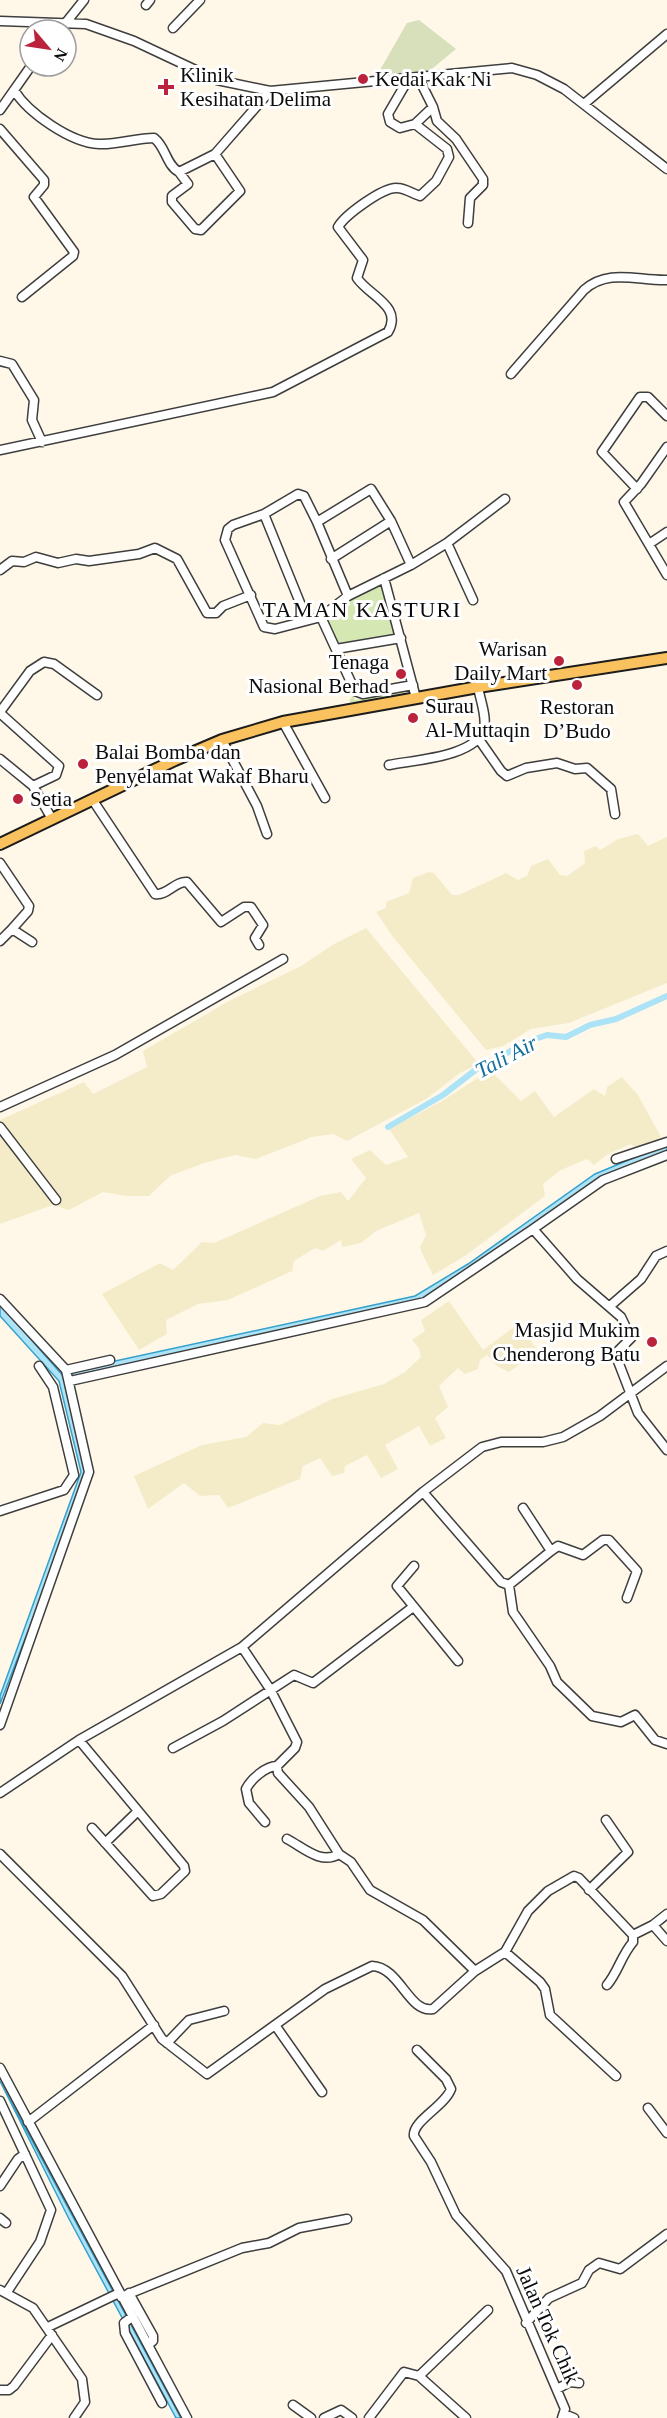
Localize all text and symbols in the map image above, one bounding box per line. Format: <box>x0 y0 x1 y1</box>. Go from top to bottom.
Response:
north arrow <box>18 18 78 78</box>
text: N <box>50 46 71 65</box>
place label: Klinik Kesihatan Delima <box>180 63 332 111</box>
place label: Kedai Kak Ni <box>375 67 492 91</box>
marker: Kedai Kak Ni <box>356 72 370 86</box>
marker: Klinik Kesihatan Delima <box>157 78 175 96</box>
district label: TAMAN KASTURI <box>262 597 462 622</box>
place label: Warisan Daily Mart <box>454 637 547 685</box>
place label: Tenaga Nasional Berhad <box>248 650 390 698</box>
marker: Warisan Daily Mart <box>552 654 566 668</box>
marker: Tenaga Nasional Berhad <box>394 667 408 681</box>
marker: Restoran D’Budo <box>570 678 584 692</box>
place label: Surau Al-Muttaqin <box>425 694 530 742</box>
place label: Restoran D’Budo <box>540 695 615 743</box>
marker: Surau Al-Muttaqin <box>406 711 420 725</box>
place label: Balai Bomba dan Penyelamat Wakaf Bharu <box>95 740 309 788</box>
marker: Balai Bomba dan Penyelamat Wakaf Bharu <box>76 757 90 771</box>
place label: Setia <box>30 787 73 811</box>
marker: Setia <box>11 792 25 806</box>
water label: Tali Air <box>471 1030 542 1083</box>
place label: Masjid Mukim Chenderong Batu <box>492 1318 640 1366</box>
marker: Masjid Mukim Chenderong Batu <box>645 1335 659 1349</box>
street label: Jalan Tok Chik <box>511 2262 585 2388</box>

